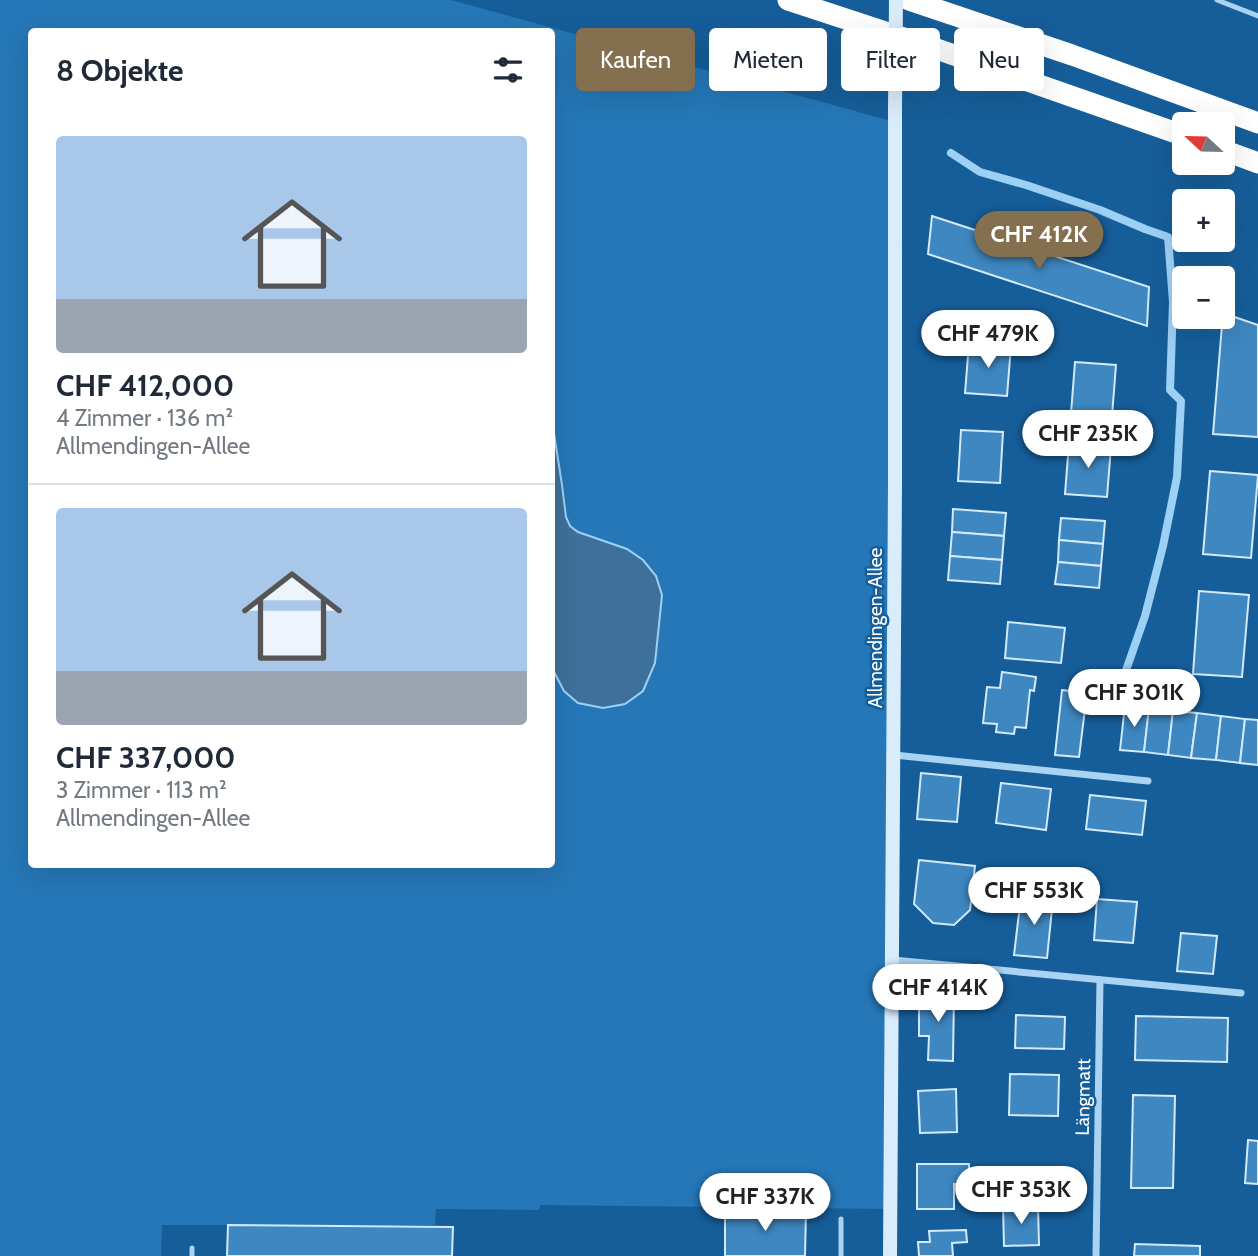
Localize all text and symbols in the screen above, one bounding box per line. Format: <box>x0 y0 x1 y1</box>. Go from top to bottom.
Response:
chip: Kaufen <box>576 28 695 91</box>
chip: Mieten <box>709 28 827 91</box>
chip: Filter <box>841 28 940 91</box>
chip: Neu <box>954 28 1044 91</box>
icon: filters <box>489 51 527 89</box>
text: 8 Objekte <box>56 52 184 89</box>
north arrow <box>1172 112 1236 175</box>
map controls <box>1172 112 1235 329</box>
icon: home <box>229 181 355 307</box>
button: + <box>1172 189 1235 252</box>
pin: CHF 412K <box>967 212 1111 271</box>
text: CHF 412K <box>990 220 1088 248</box>
button: − <box>1172 266 1235 329</box>
pin: CHF 479K <box>916 310 1060 370</box>
text: CHF 479K <box>937 319 1039 347</box>
text: CHF 412,000 <box>56 367 234 404</box>
text: 4 Zimmer · 136 m² <box>56 404 233 432</box>
pin: CHF 235K <box>1016 410 1160 470</box>
text: CHF 235K <box>1038 419 1138 447</box>
text: Allmendingen-Allee <box>56 432 250 460</box>
street label: Allmendingen-Allee <box>864 547 887 708</box>
icon: home <box>229 553 355 679</box>
pin: CHF 301K <box>1062 670 1206 729</box>
text: CHF 301K <box>1084 678 1184 706</box>
text: CHF 337,000 <box>56 739 236 776</box>
text: 3 Zimmer · 113 m² <box>56 776 227 804</box>
text: Allmendingen-Allee <box>56 804 250 832</box>
pin: CHF 553K <box>962 867 1106 927</box>
text: CHF 553K <box>984 876 1084 904</box>
pin: CHF 414K <box>866 964 1010 1024</box>
text: CHF 414K <box>888 973 988 1001</box>
street label: Längmatt <box>1071 1058 1095 1136</box>
pin: CHF 353K <box>949 1166 1093 1226</box>
pin: CHF 337K <box>693 1174 837 1233</box>
text: CHF 353K <box>971 1175 1071 1203</box>
text: CHF 337K <box>716 1182 815 1210</box>

